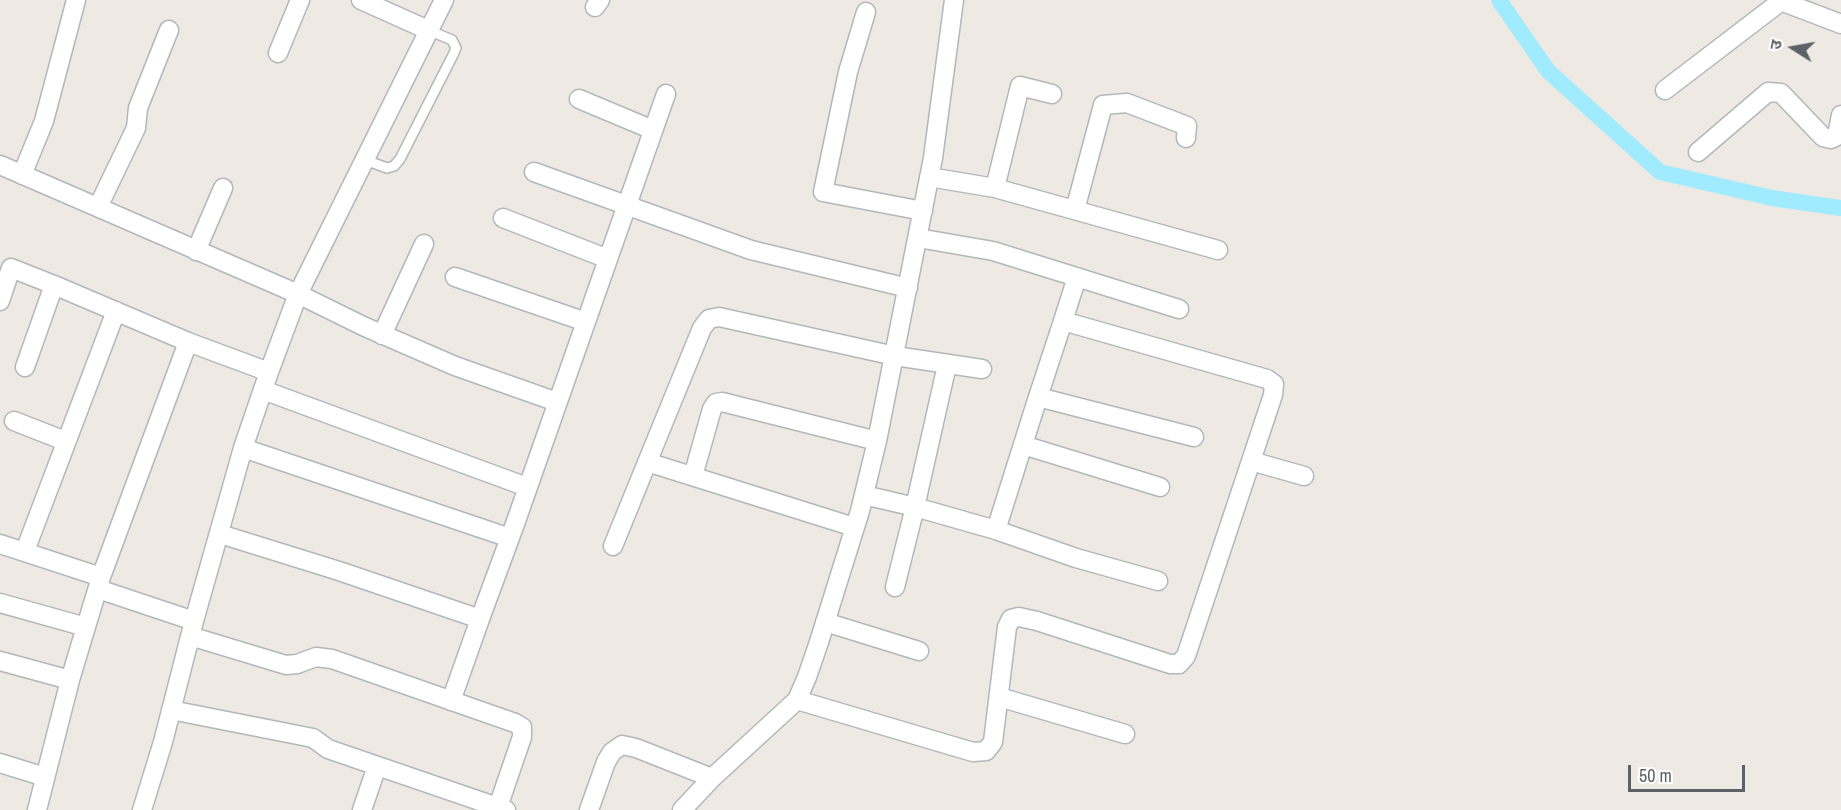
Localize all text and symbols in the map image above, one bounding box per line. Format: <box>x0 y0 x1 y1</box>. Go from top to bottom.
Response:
north arrow <box>1763 18 1823 78</box>
text: उ <box>1764 38 1787 51</box>
scale bar <box>1631 753 1748 791</box>
text: 50 m <box>1639 763 1672 788</box>

